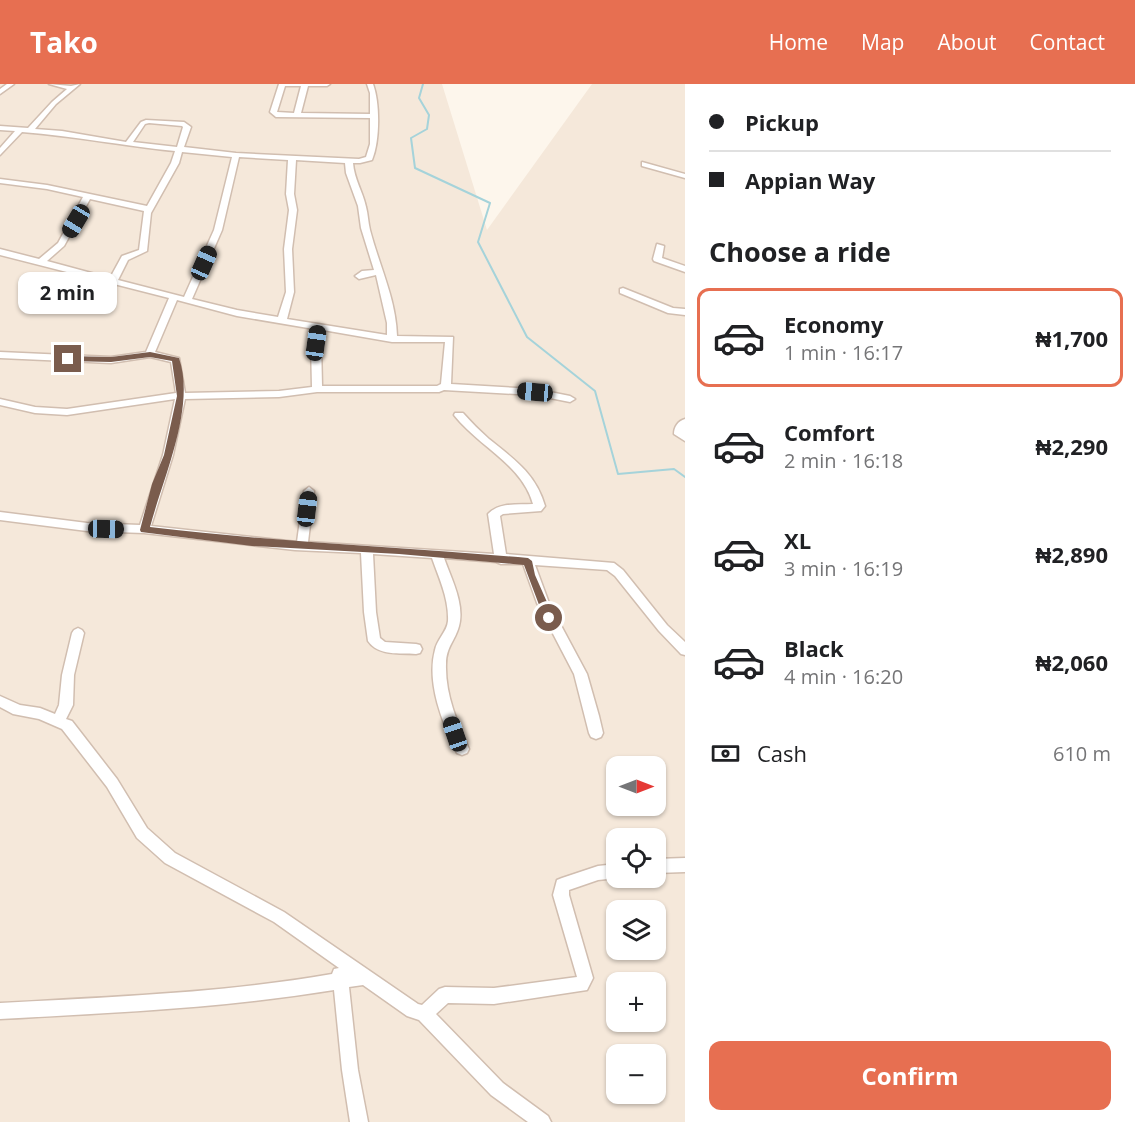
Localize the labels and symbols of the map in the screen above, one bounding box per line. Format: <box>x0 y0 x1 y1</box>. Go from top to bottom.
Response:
car <box>59 201 93 241</box>
car <box>188 243 220 283</box>
callout: 2 min <box>19 272 118 314</box>
car <box>305 324 327 362</box>
route end <box>54 345 81 372</box>
car <box>516 381 554 403</box>
car <box>296 490 318 528</box>
car <box>88 520 124 538</box>
route start <box>535 604 562 631</box>
car <box>441 714 469 754</box>
north arrow <box>606 756 666 816</box>

